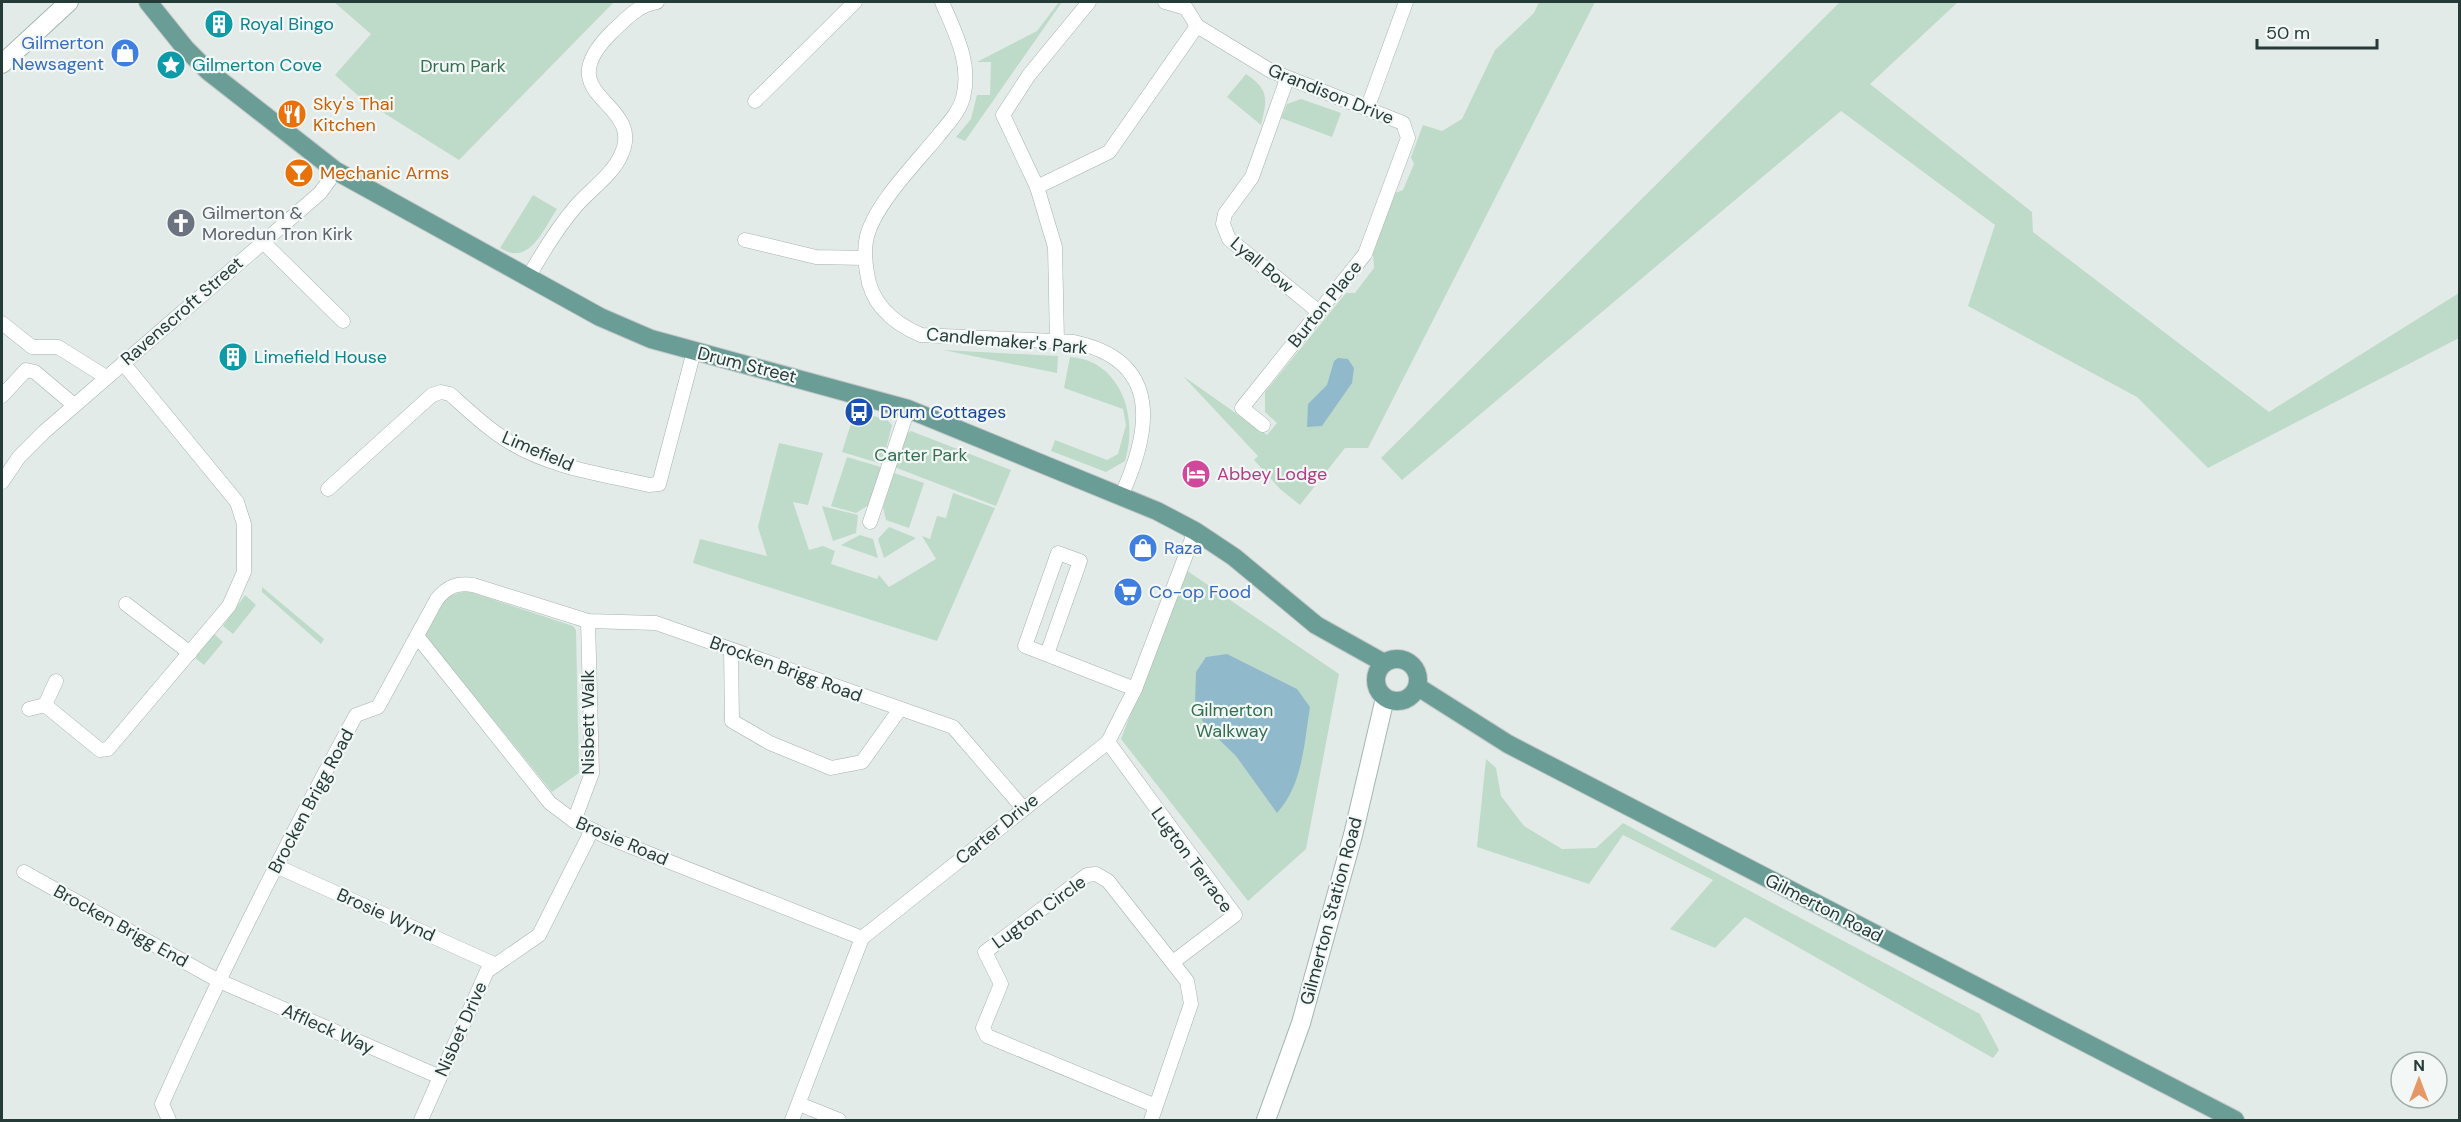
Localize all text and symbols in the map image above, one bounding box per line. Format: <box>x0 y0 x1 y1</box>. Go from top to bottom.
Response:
building icon: Royal Bingo <box>203 8 235 40</box>
place label: Royal Bingo <box>240 12 334 36</box>
scale bar <box>2257 12 2377 50</box>
text: 50 m <box>2266 21 2310 45</box>
place label: Gilmerton Newsagent <box>12 31 104 76</box>
shop icon: Gilmerton Newsagent <box>109 37 141 69</box>
place icon: Gilmerton Cove <box>155 49 187 81</box>
place label: Gilmerton Cove <box>192 53 322 77</box>
park label: Drum Park <box>420 54 506 78</box>
street label: Grandison Drive <box>1265 58 1397 130</box>
place label: Sky's Thai Kitchen <box>313 92 394 137</box>
restaurant icon: Sky's Thai Kitchen <box>276 98 308 130</box>
bar icon: Mechanic Arms <box>283 157 315 189</box>
place label: Mechanic Arms <box>320 161 449 185</box>
place label: Gilmerton & Moredun Tron Kirk <box>202 201 353 246</box>
church icon: Gilmerton & Moredun Tron Kirk <box>165 207 197 239</box>
street label: Lyall Bow <box>1225 232 1299 299</box>
street label: Ravenscroft Street <box>116 251 248 371</box>
street label: Burton Place <box>1283 256 1367 352</box>
street label: Candlemaker's Park <box>925 322 1089 360</box>
building icon: Limefield House <box>217 341 249 373</box>
street label: Drum Street <box>695 341 799 389</box>
place label: Limefield House <box>254 345 387 369</box>
bus stop icon: Drum Cottages <box>843 396 875 428</box>
place label: Drum Cottages <box>880 400 1006 424</box>
street label: Limefield <box>498 425 578 477</box>
park label: Carter Park <box>874 443 968 467</box>
hotel icon: Abbey Lodge <box>1180 458 1212 490</box>
place label: Abbey Lodge <box>1217 462 1327 486</box>
shop icon: Raza <box>1127 532 1159 564</box>
place label: Raza <box>1164 536 1202 560</box>
supermarket icon: Co-op Food <box>1112 576 1144 608</box>
place label: Co-op Food <box>1149 580 1251 604</box>
street label: Brocken Brigg Road <box>706 630 866 708</box>
street label: Nisbett Walk <box>576 669 600 775</box>
park label: Gilmerton Walkway <box>1191 698 1273 743</box>
street label: Brocken Brigg Road <box>263 724 359 878</box>
street label: Carter Drive <box>950 788 1044 870</box>
street label: Lugton Terrace <box>1146 802 1238 918</box>
street label: Brosie Road <box>572 811 672 871</box>
street label: Gilmerton Station Road <box>1294 814 1368 1008</box>
street label: Gilmerton Road <box>1761 868 1887 948</box>
street label: Lugton Circle <box>987 870 1091 954</box>
street label: Brocken Brigg End <box>49 879 193 973</box>
street label: Brosie Wynd <box>333 883 439 947</box>
street label: Nisbet Drive <box>429 978 493 1080</box>
street label: Affleck Way <box>278 998 378 1060</box>
north arrow <box>2389 1050 2449 1110</box>
text: N <box>2413 1055 2425 1076</box>

